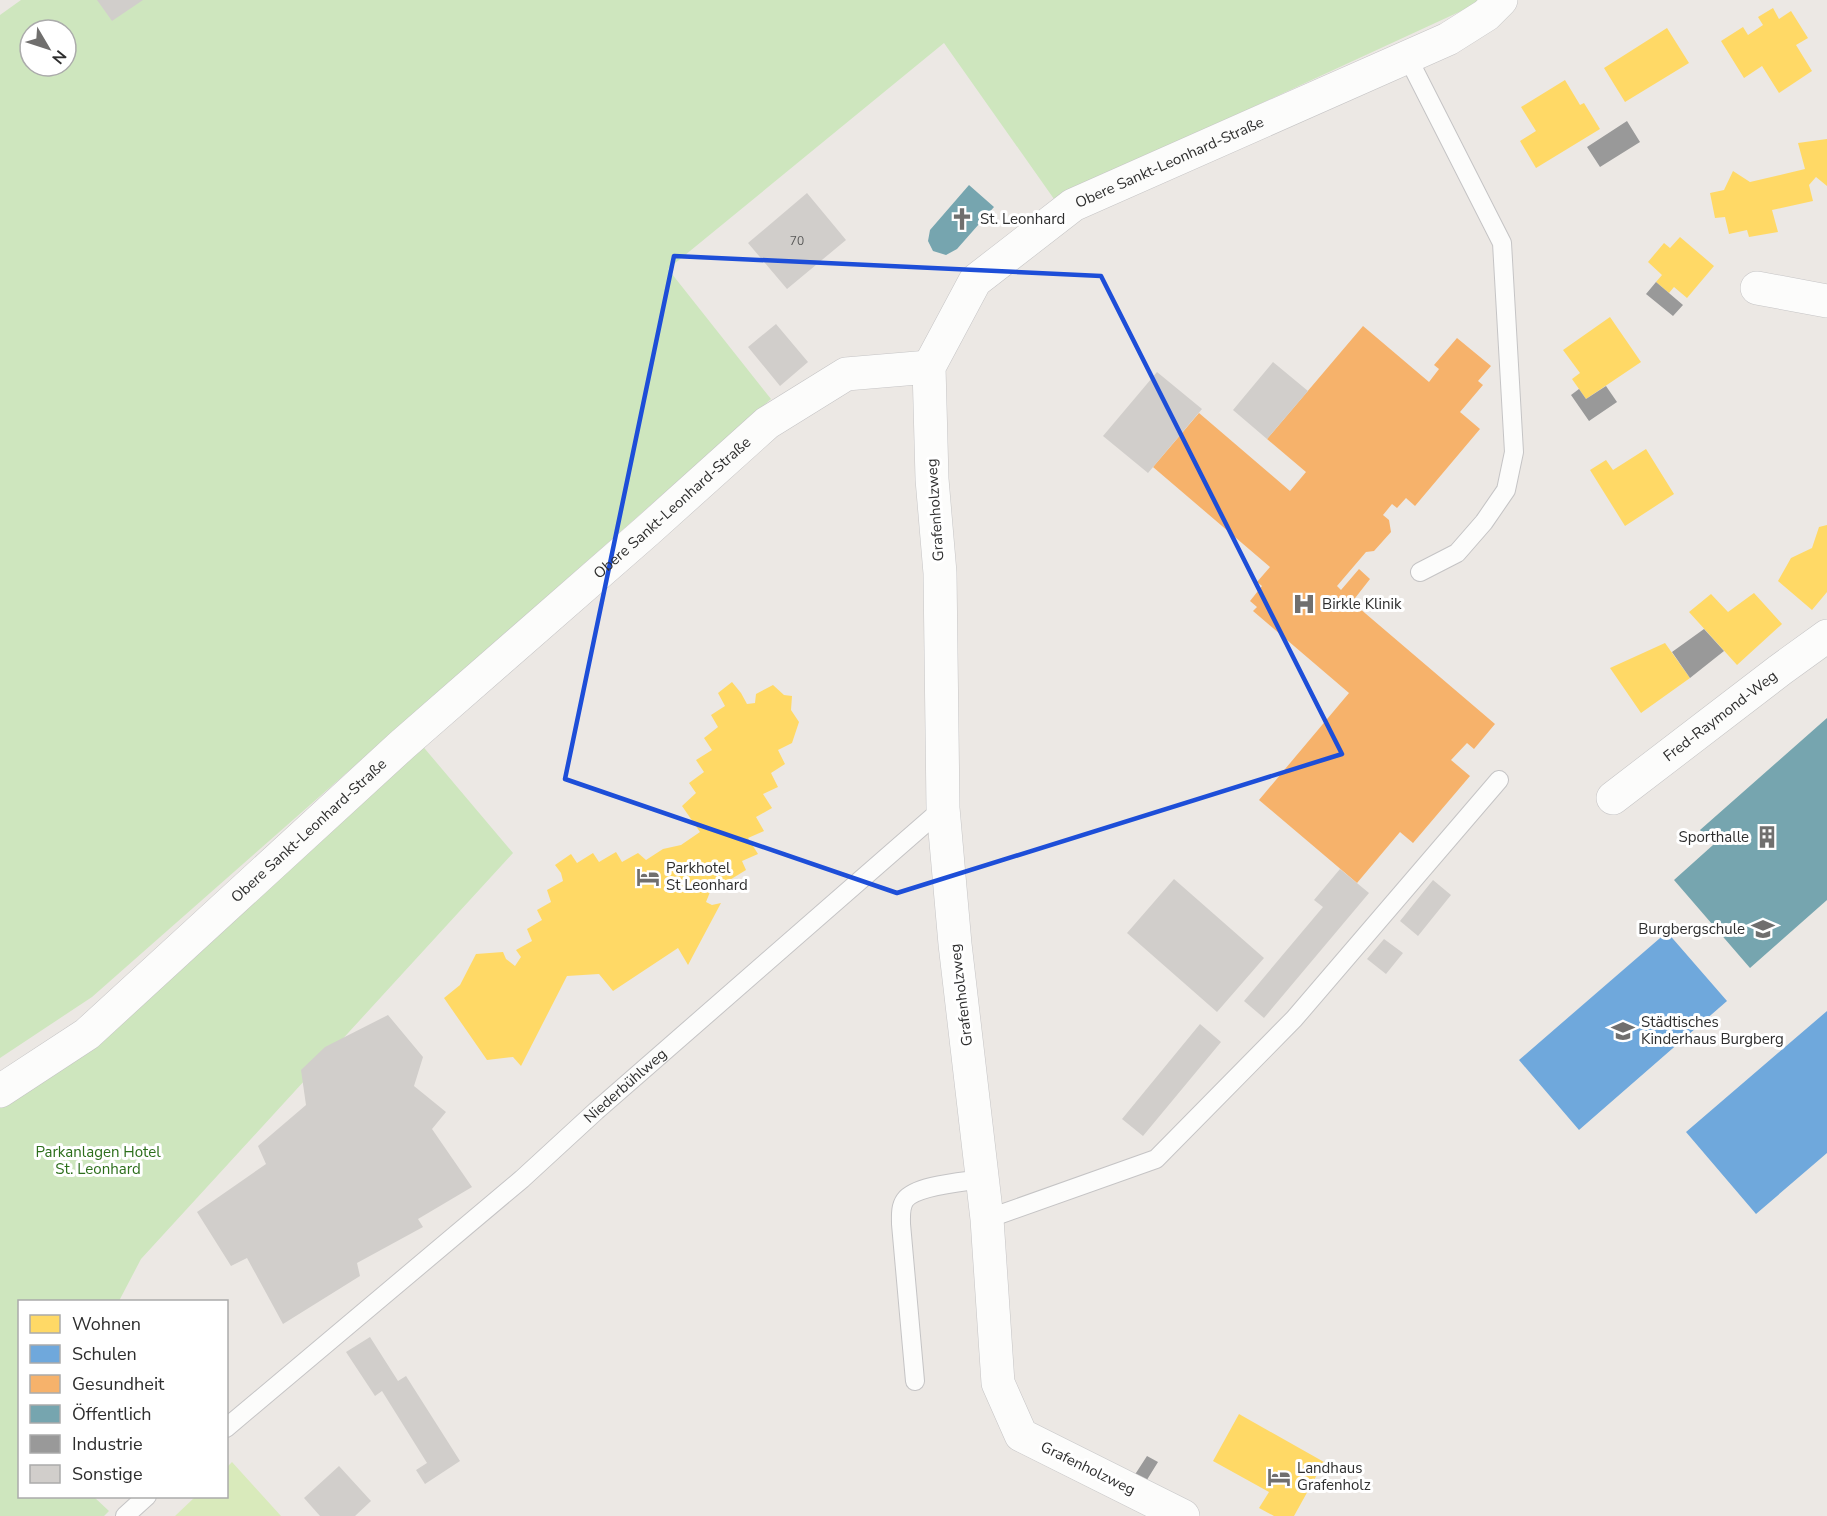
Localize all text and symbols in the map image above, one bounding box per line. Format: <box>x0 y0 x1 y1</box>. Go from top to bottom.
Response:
north arrow <box>18 18 78 78</box>
text: N <box>47 45 71 68</box>
street label: Obere Sankt-Leonhard-Straße <box>1072 112 1267 213</box>
church icon: St. Leonhard <box>949 206 975 232</box>
place label: St. Leonhard <box>980 209 1065 229</box>
house number: 70 <box>790 233 804 249</box>
street label: Obere Sankt-Leonhard-Straße <box>589 432 755 583</box>
street label: Grafenholzweg <box>921 458 949 562</box>
hospital icon: Birkle Klinik <box>1291 591 1317 617</box>
place label: Birkle Klinik <box>1322 594 1402 614</box>
street label: Fred-Raymond-Weg <box>1659 666 1781 766</box>
street label: Obere Sankt-Leonhard-Straße <box>227 754 391 907</box>
building icon: Sporthalle <box>1754 824 1780 850</box>
place label: Sporthalle <box>1678 827 1749 847</box>
place label: Parkhotel St Leonhard <box>666 858 748 895</box>
hotel icon: Parkhotel St Leonhard <box>635 864 661 890</box>
school or university icon: Burgbergschule <box>1750 916 1776 942</box>
place label: Burgbergschule <box>1638 919 1745 939</box>
street label: Grafenholzweg <box>945 943 977 1047</box>
place label: Städtisches Kinderhaus Burgberg <box>1641 1012 1784 1049</box>
school or university icon: Städtisches Kinderhaus Burgberg <box>1610 1018 1636 1044</box>
street label: Niederbühlweg <box>579 1044 671 1127</box>
park label: Parkanlagen Hotel St. Leonhard <box>35 1142 161 1179</box>
legend <box>18 1300 228 1498</box>
text: Wohnen <box>72 1312 141 1336</box>
text: Schulen <box>72 1342 137 1366</box>
text: Gesundheit <box>72 1372 165 1396</box>
text: Öffentlich <box>72 1402 151 1426</box>
text: Industrie <box>72 1432 143 1456</box>
street label: Grafenholzweg <box>1037 1436 1139 1500</box>
place label: Landhaus Grafenholz <box>1297 1458 1371 1495</box>
text: Sonstige <box>72 1462 142 1486</box>
hotel icon: Landhaus Grafenholz <box>1266 1464 1292 1490</box>

